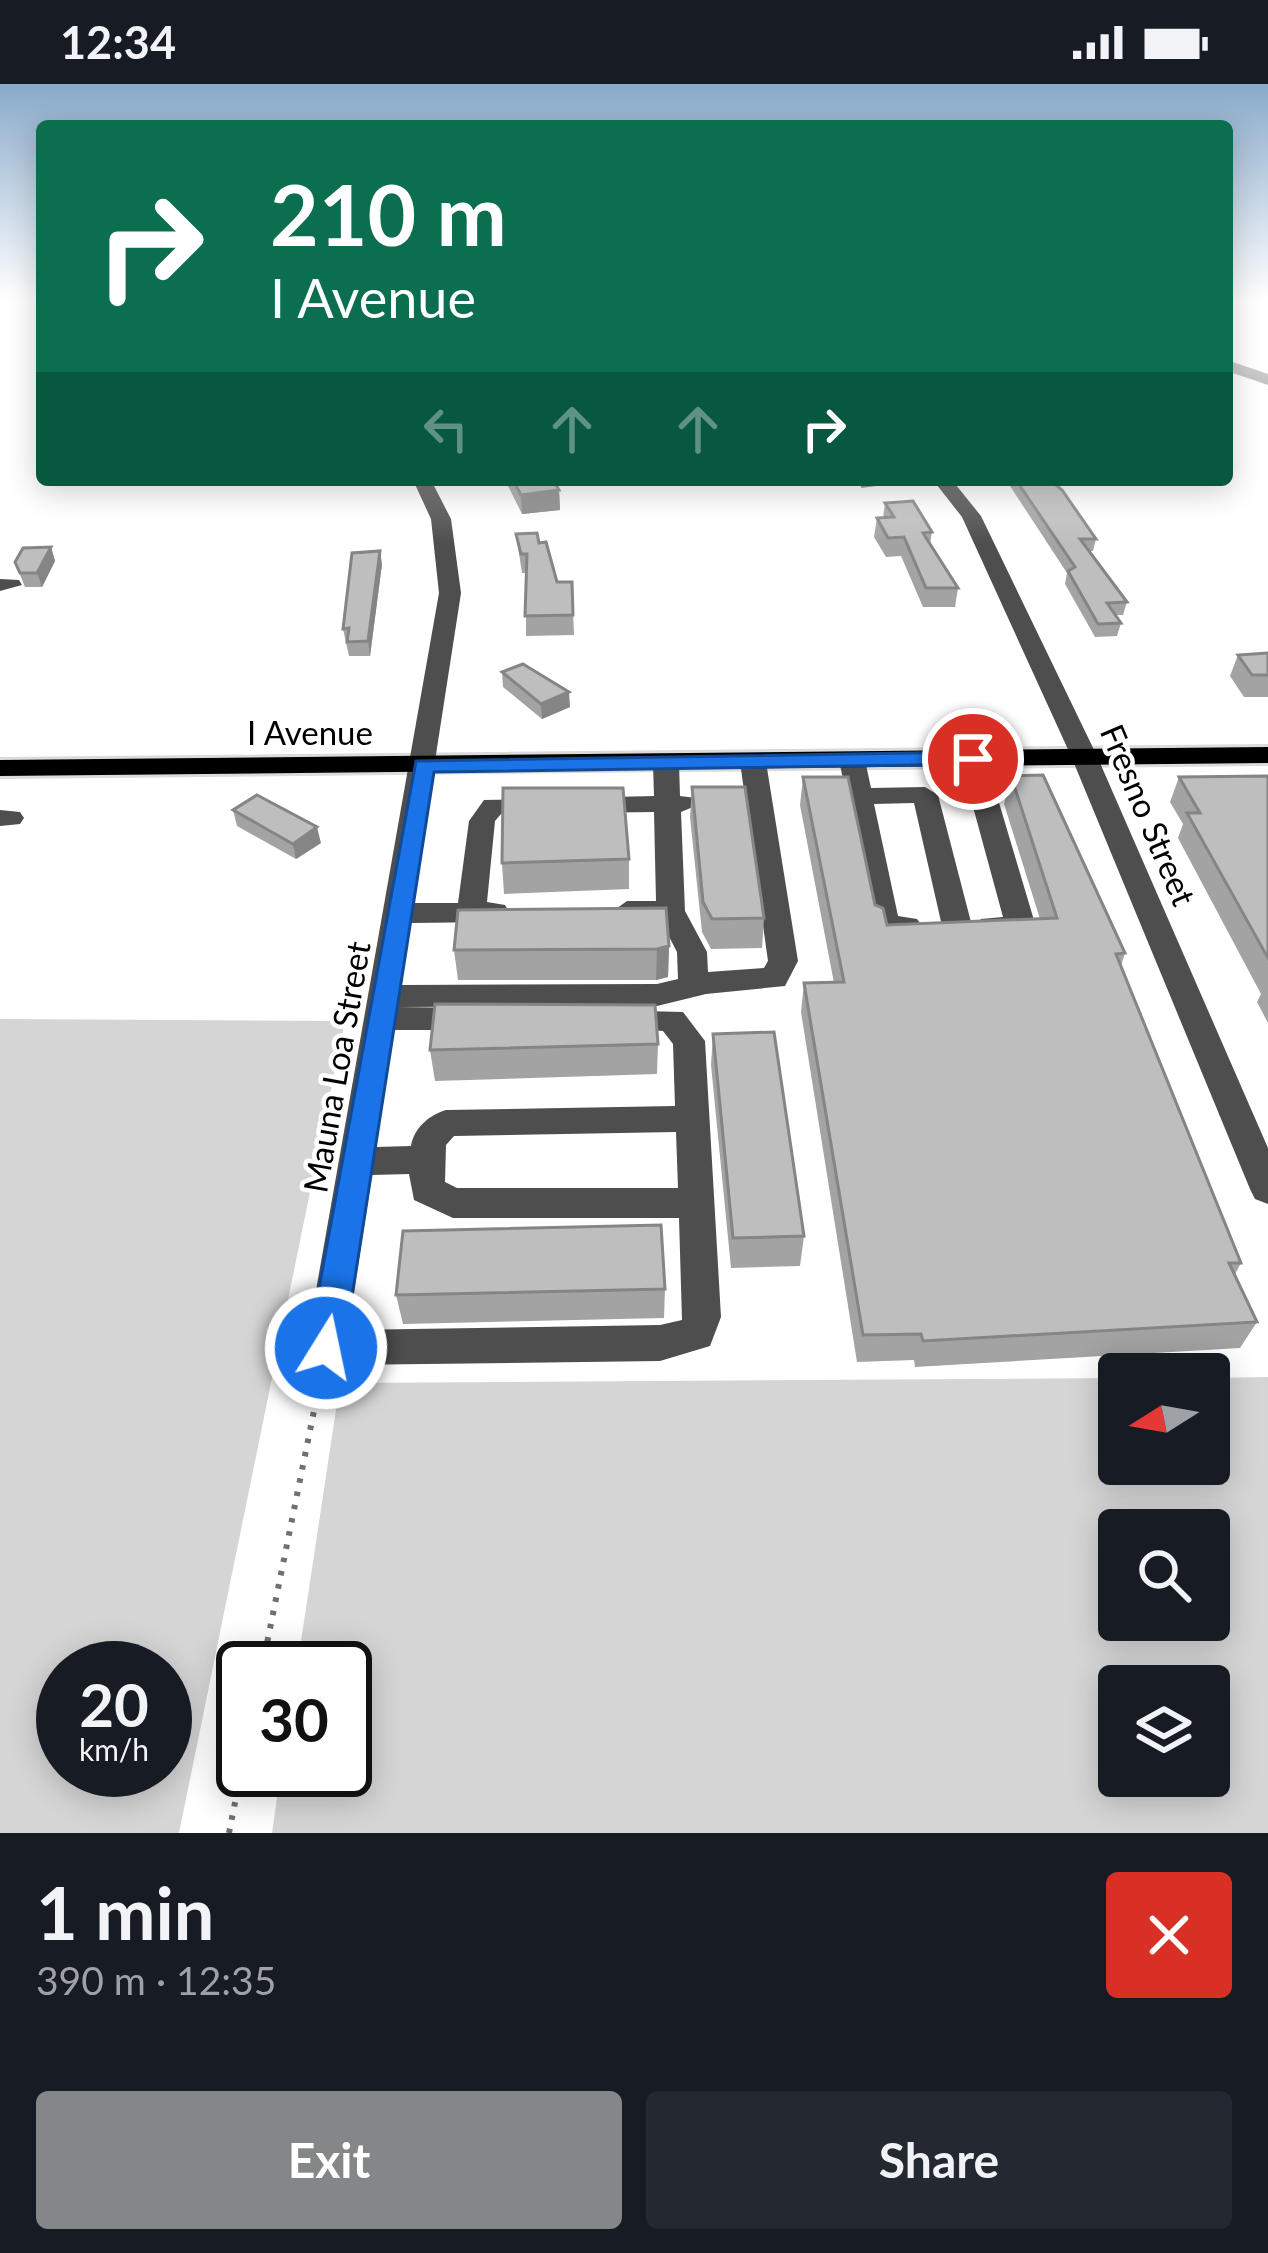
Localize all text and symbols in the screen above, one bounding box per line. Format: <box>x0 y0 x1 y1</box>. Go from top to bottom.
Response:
text: 12:34 <box>60 15 176 69</box>
text: 210 m <box>270 163 507 264</box>
icon: right <box>72 168 228 324</box>
text: I Avenue <box>270 265 476 330</box>
icon: left <box>413 396 479 462</box>
icon: ahead <box>539 396 605 462</box>
icon: ahead <box>665 396 731 462</box>
icon: right <box>791 396 857 462</box>
pin <box>922 708 1024 810</box>
street label: I Avenue <box>247 712 373 752</box>
street label: Fresno Street <box>1093 718 1205 911</box>
icon: arrive <box>940 726 1006 792</box>
street label: Mauna Loa Street <box>294 938 378 1196</box>
position arrow <box>263 1285 389 1411</box>
north arrow <box>1098 1353 1230 1485</box>
map controls <box>1098 1353 1230 1797</box>
button: search <box>1098 1509 1230 1641</box>
speed limit sign: 30 <box>216 1641 372 1797</box>
button: layers <box>1098 1665 1230 1797</box>
text: 20 <box>79 1668 149 1740</box>
text: km/h <box>79 1731 149 1767</box>
text: 1 min <box>36 1869 214 1955</box>
button: close <box>1106 1872 1232 1998</box>
text: 390 m · 12:35 <box>36 1957 276 2003</box>
button: Exit <box>36 2091 622 2229</box>
button: Share <box>646 2091 1232 2229</box>

